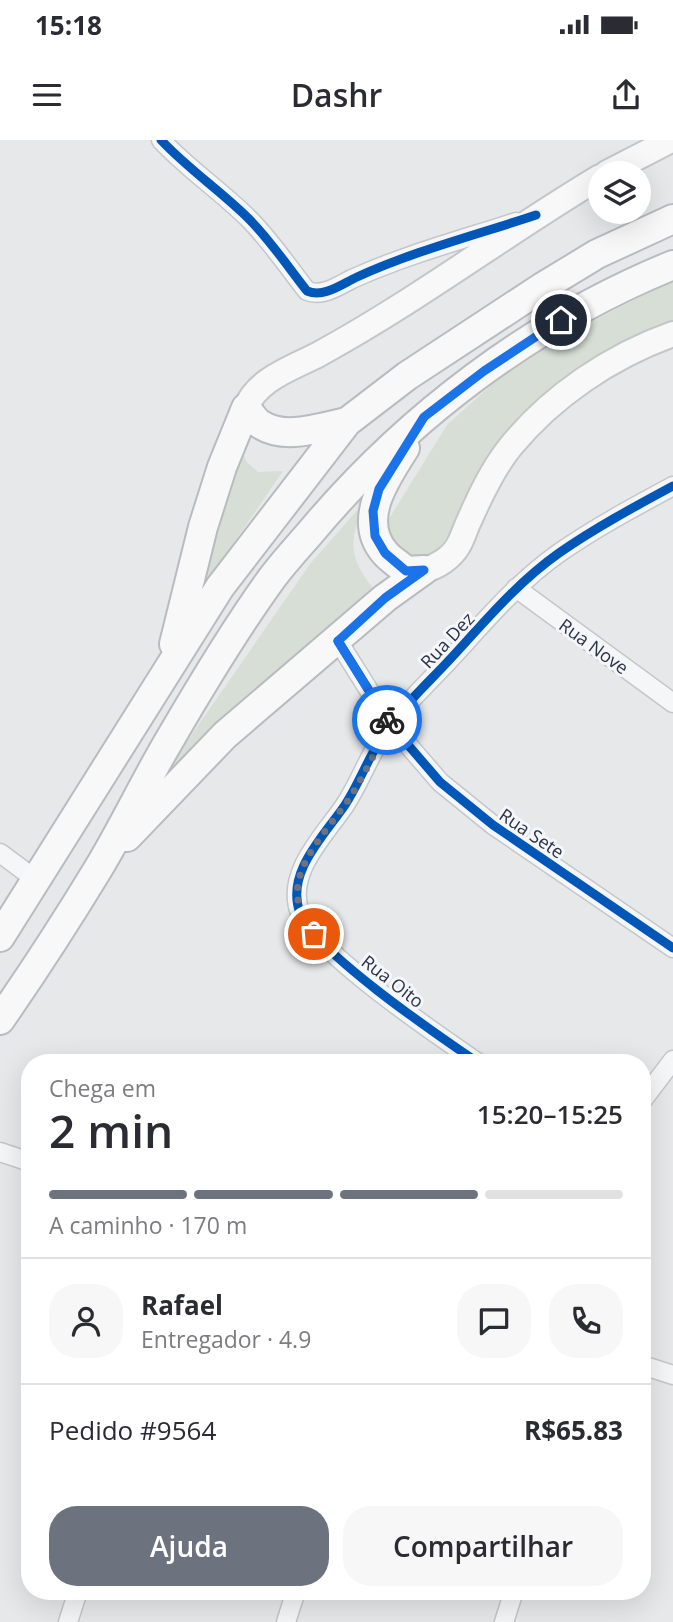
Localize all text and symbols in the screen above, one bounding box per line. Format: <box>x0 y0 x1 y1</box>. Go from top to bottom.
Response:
text: 15:18 <box>35 7 102 43</box>
text: Dashr <box>291 73 382 116</box>
icon: menu <box>28 76 66 114</box>
icon: share <box>607 76 645 114</box>
map controls <box>588 161 651 224</box>
button: layers <box>588 161 651 224</box>
pin <box>531 290 591 350</box>
icon: home <box>542 301 580 339</box>
street label: Rua Dez <box>415 607 479 673</box>
street label: Rua Nove <box>554 613 634 679</box>
courier <box>352 685 422 755</box>
icon: bike <box>368 701 406 739</box>
street label: Rua Sete <box>495 803 569 863</box>
pin <box>284 904 344 964</box>
icon: bag <box>295 915 333 953</box>
street label: Rua Oito <box>357 949 429 1013</box>
text: Chega em <box>49 1072 156 1104</box>
text: 15:20–15:25 <box>477 1096 623 1132</box>
text: 2 min <box>49 1099 173 1161</box>
text: A caminho · 170 m <box>49 1209 247 1241</box>
button: person <box>49 1284 123 1358</box>
button: chat <box>457 1284 531 1358</box>
button: phone <box>549 1284 623 1358</box>
text: Rafael <box>141 1287 223 1323</box>
text: Entregador · 4.9 <box>141 1323 311 1355</box>
text: Pedido #9564 <box>49 1412 216 1448</box>
text: R$65.83 <box>524 1412 623 1448</box>
button: Ajuda <box>49 1506 329 1586</box>
button: Compartilhar <box>343 1506 623 1586</box>

